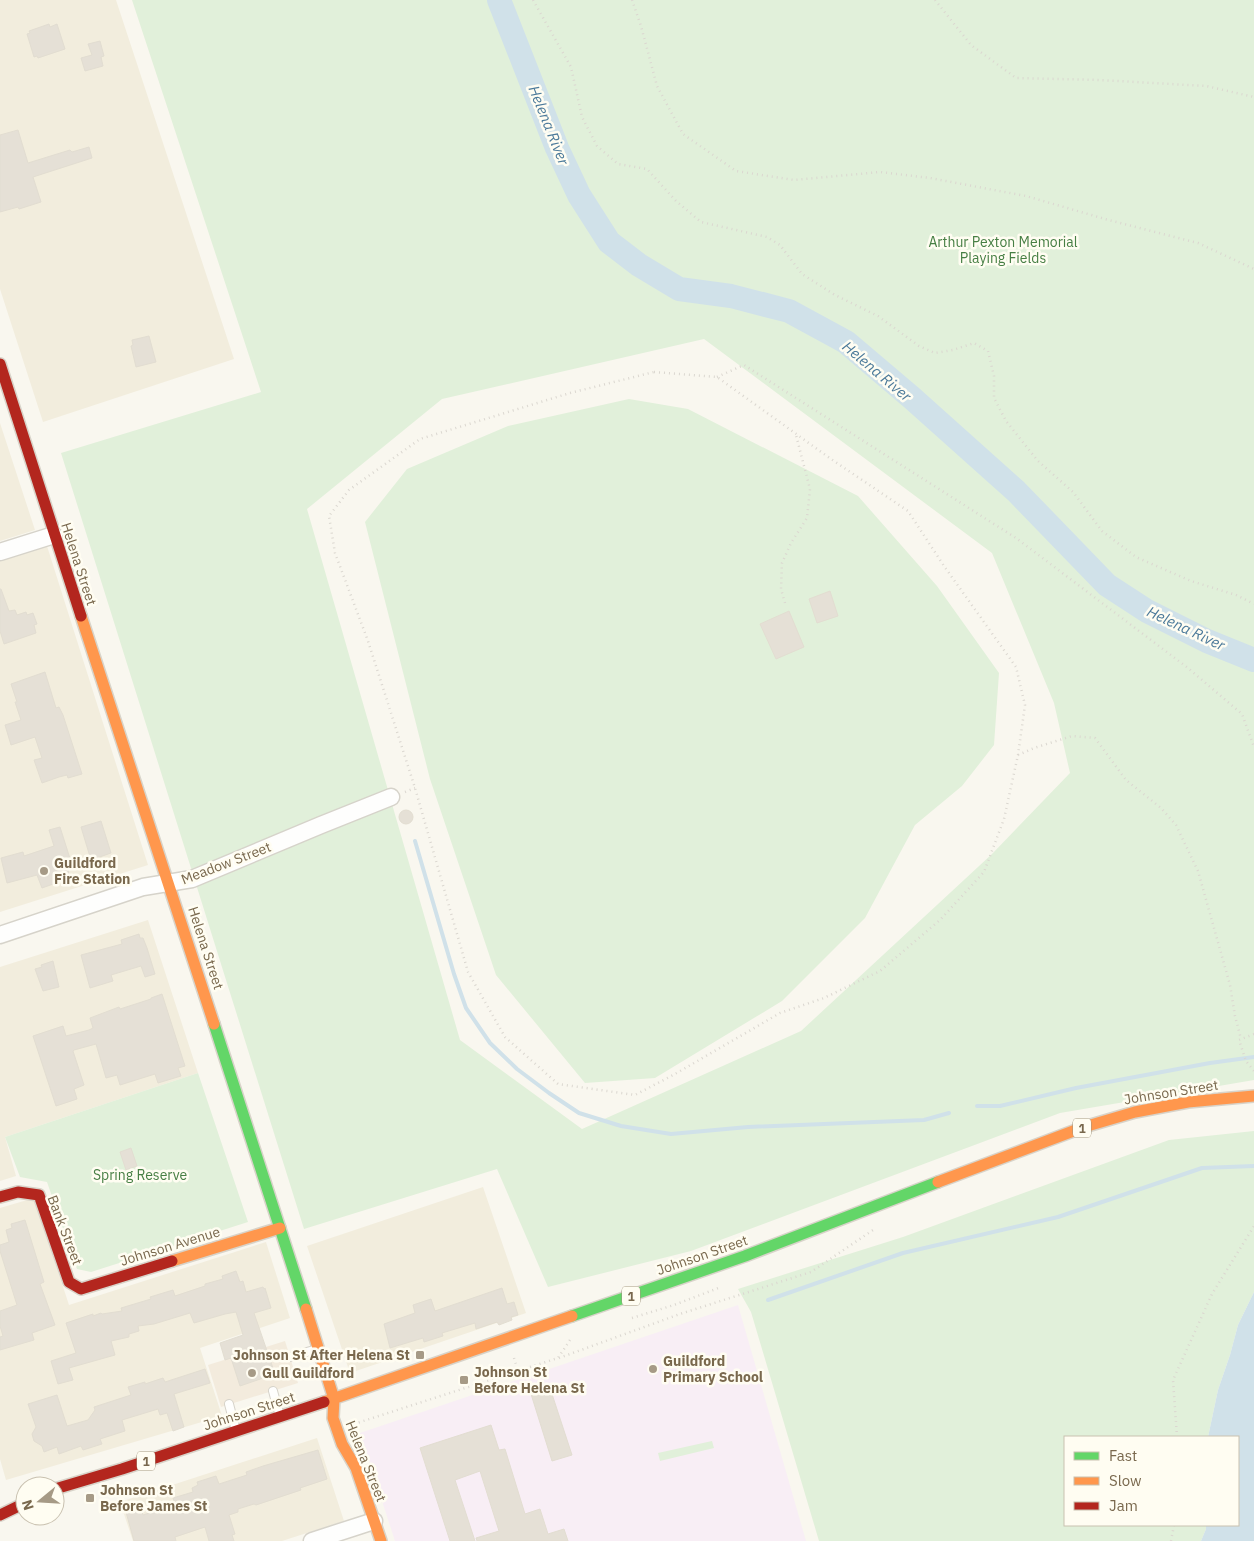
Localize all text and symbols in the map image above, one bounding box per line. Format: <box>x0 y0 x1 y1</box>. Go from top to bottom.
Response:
water label: Helena River <box>524 83 574 168</box>
park label: Arthur Pexton Memorial Playing Fields <box>928 233 1078 267</box>
water label: Helena River <box>839 337 916 406</box>
street label: Helena Street <box>57 520 101 608</box>
water label: Helena River <box>1144 602 1229 655</box>
street label: Meadow Street <box>178 838 274 888</box>
place label: Guildford Fire Station <box>54 854 130 888</box>
marker: Guildford Fire Station <box>38 865 50 877</box>
street label: Helena Street <box>184 904 228 992</box>
street label: Johnson Street <box>1123 1076 1220 1108</box>
road number: 1 <box>1073 1118 1091 1138</box>
park label: Spring Reserve <box>93 1166 187 1184</box>
street label: Bank Street <box>43 1192 87 1268</box>
street label: Johnson Avenue <box>118 1222 222 1270</box>
street label: Johnson Street <box>654 1231 750 1279</box>
road number: 1 <box>622 1286 640 1305</box>
place label: Johnson St After Helena St <box>233 1346 410 1364</box>
marker: Johnson St After Helena St <box>414 1349 426 1361</box>
place label: Guildford Primary School <box>663 1352 763 1386</box>
place label: Johnson St Before Helena St <box>474 1363 585 1397</box>
marker: Guildford Primary School <box>647 1363 659 1375</box>
place label: Gull Guildford <box>262 1364 354 1382</box>
marker: Gull Guildford <box>246 1367 258 1379</box>
marker: Johnson St Before Helena St <box>458 1374 470 1386</box>
street label: Johnson Street <box>201 1388 297 1434</box>
street label: Helena Street <box>342 1418 391 1504</box>
legend <box>1064 1436 1239 1526</box>
text: Fast <box>1109 1446 1137 1465</box>
road number: 1 <box>137 1452 155 1470</box>
text: Slow <box>1109 1471 1142 1490</box>
north arrow <box>15 1476 65 1526</box>
place label: Johnson St Before James St <box>100 1481 207 1515</box>
marker: Johnson St Before James St <box>84 1492 96 1504</box>
text: Jam <box>1109 1496 1138 1515</box>
text: N <box>18 1497 38 1513</box>

